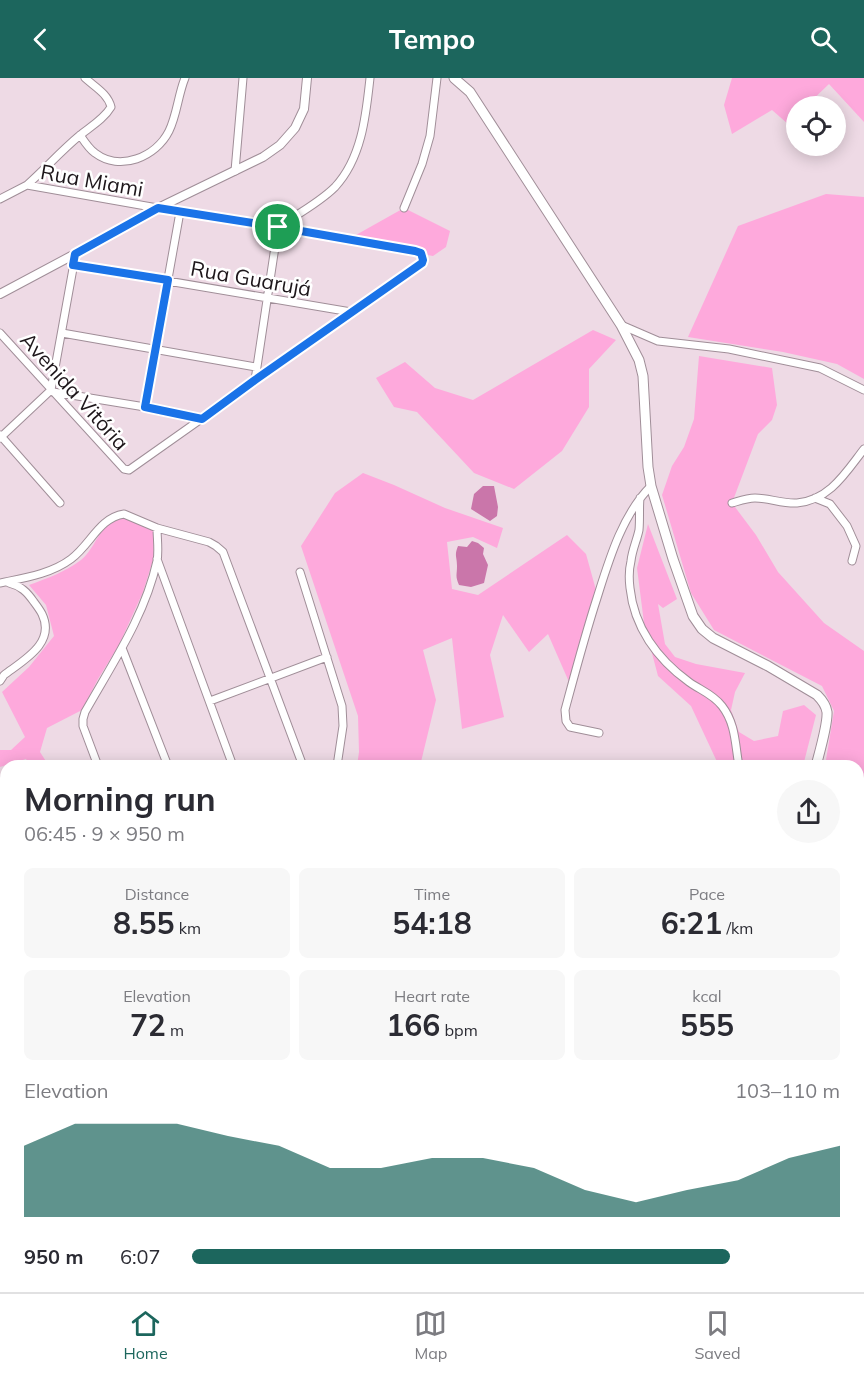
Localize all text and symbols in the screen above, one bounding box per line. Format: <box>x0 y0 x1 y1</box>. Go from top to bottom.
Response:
text: Tempo <box>389 22 475 56</box>
icon: back <box>24 23 57 56</box>
icon: search <box>807 23 840 56</box>
map controls <box>786 96 846 156</box>
button: locate <box>786 96 846 156</box>
street label: Rua Miami <box>39 158 145 202</box>
pin <box>252 201 303 252</box>
icon: arrive <box>261 210 294 243</box>
street label: Rua Guarujá <box>189 255 313 301</box>
street label: Avenida Vitória <box>15 327 135 455</box>
text: Morning run <box>24 778 216 819</box>
button: share <box>777 780 840 843</box>
text: 06:45 · 9 × 950 m <box>24 821 185 846</box>
text: Distance <box>125 884 189 904</box>
text: Time <box>414 884 450 904</box>
text: Pace <box>689 884 725 904</box>
text: 8.55 <box>113 904 174 942</box>
text: 54:18 <box>392 904 472 942</box>
text: 6:21 <box>661 904 722 942</box>
text: km <box>174 918 201 938</box>
text: /km <box>722 918 753 938</box>
text: Elevation <box>123 986 191 1006</box>
text: Heart rate <box>394 986 470 1006</box>
text: kcal <box>692 986 722 1006</box>
text: 72 <box>130 1006 166 1044</box>
text: 166 <box>386 1006 440 1044</box>
text: 555 <box>680 1006 734 1044</box>
text: m <box>166 1020 184 1040</box>
text: bpm <box>440 1020 478 1040</box>
text: Elevation <box>24 1078 109 1103</box>
text: 103–110 m <box>735 1078 840 1103</box>
text: 950 m <box>24 1244 83 1269</box>
text: 6:07 <box>120 1244 161 1269</box>
tab: Home <box>123 1307 168 1363</box>
tab: Map <box>414 1307 447 1363</box>
tab: Saved <box>694 1307 741 1363</box>

